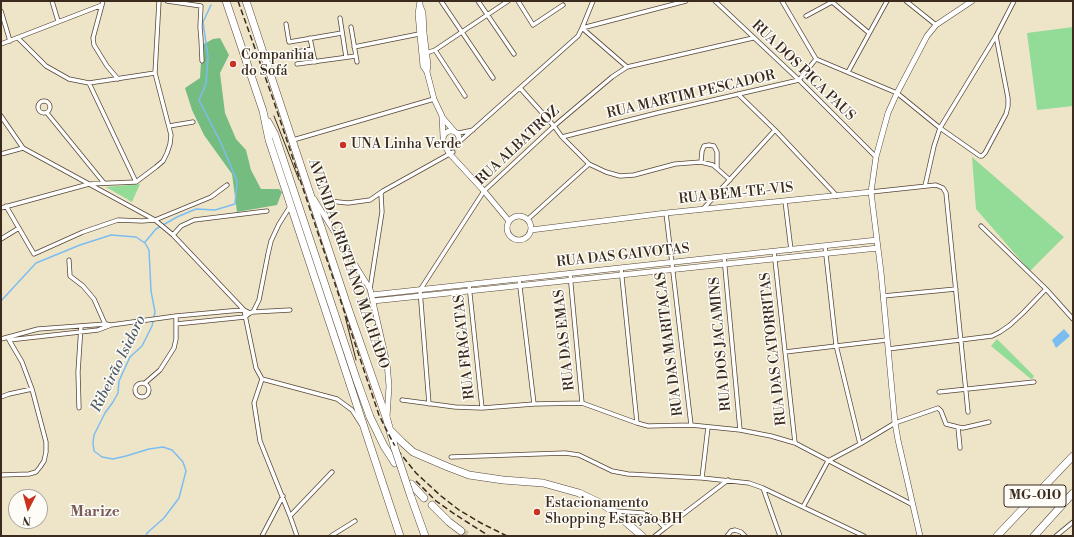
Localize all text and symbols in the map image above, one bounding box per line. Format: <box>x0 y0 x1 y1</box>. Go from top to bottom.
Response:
street label: RUA DOS PICA PAUS <box>748 17 858 125</box>
place label: Companhia do Sofá <box>241 48 314 80</box>
marker: Companhia do Sofá <box>228 59 238 69</box>
street label: RUA MARTIM PESCADOR <box>605 67 777 123</box>
street label: RUA ALBATROZ <box>473 103 563 189</box>
place label: UNA Linha Verde <box>351 137 462 153</box>
marker: UNA Linha Verde <box>338 140 348 150</box>
street label: AVENIDA CRISTIANO MACHADO <box>304 157 392 371</box>
street label: RUA BEM-TE-VIS <box>678 180 794 208</box>
street label: RUA DAS GAIVOTAS <box>555 241 691 271</box>
street label: RUA DAS MARITACAS <box>653 271 687 417</box>
street label: RUA DAS CATORRITAS <box>758 271 790 427</box>
street label: RUA DOS JACAMINS <box>707 276 735 412</box>
street label: RUA DAS EMAS <box>551 288 579 392</box>
street label: RUA FRAGATAS <box>451 294 479 400</box>
water label: Ribeirão Isidoro <box>88 313 150 415</box>
road number: MG-010 <box>1004 485 1066 507</box>
north arrow <box>8 489 48 529</box>
place label: Estacionamento Shopping Estação BH <box>545 496 683 528</box>
district label: Marize <box>70 503 120 521</box>
marker: Estacionamento Shopping Estação BH <box>532 507 542 517</box>
text: N <box>22 513 32 527</box>

